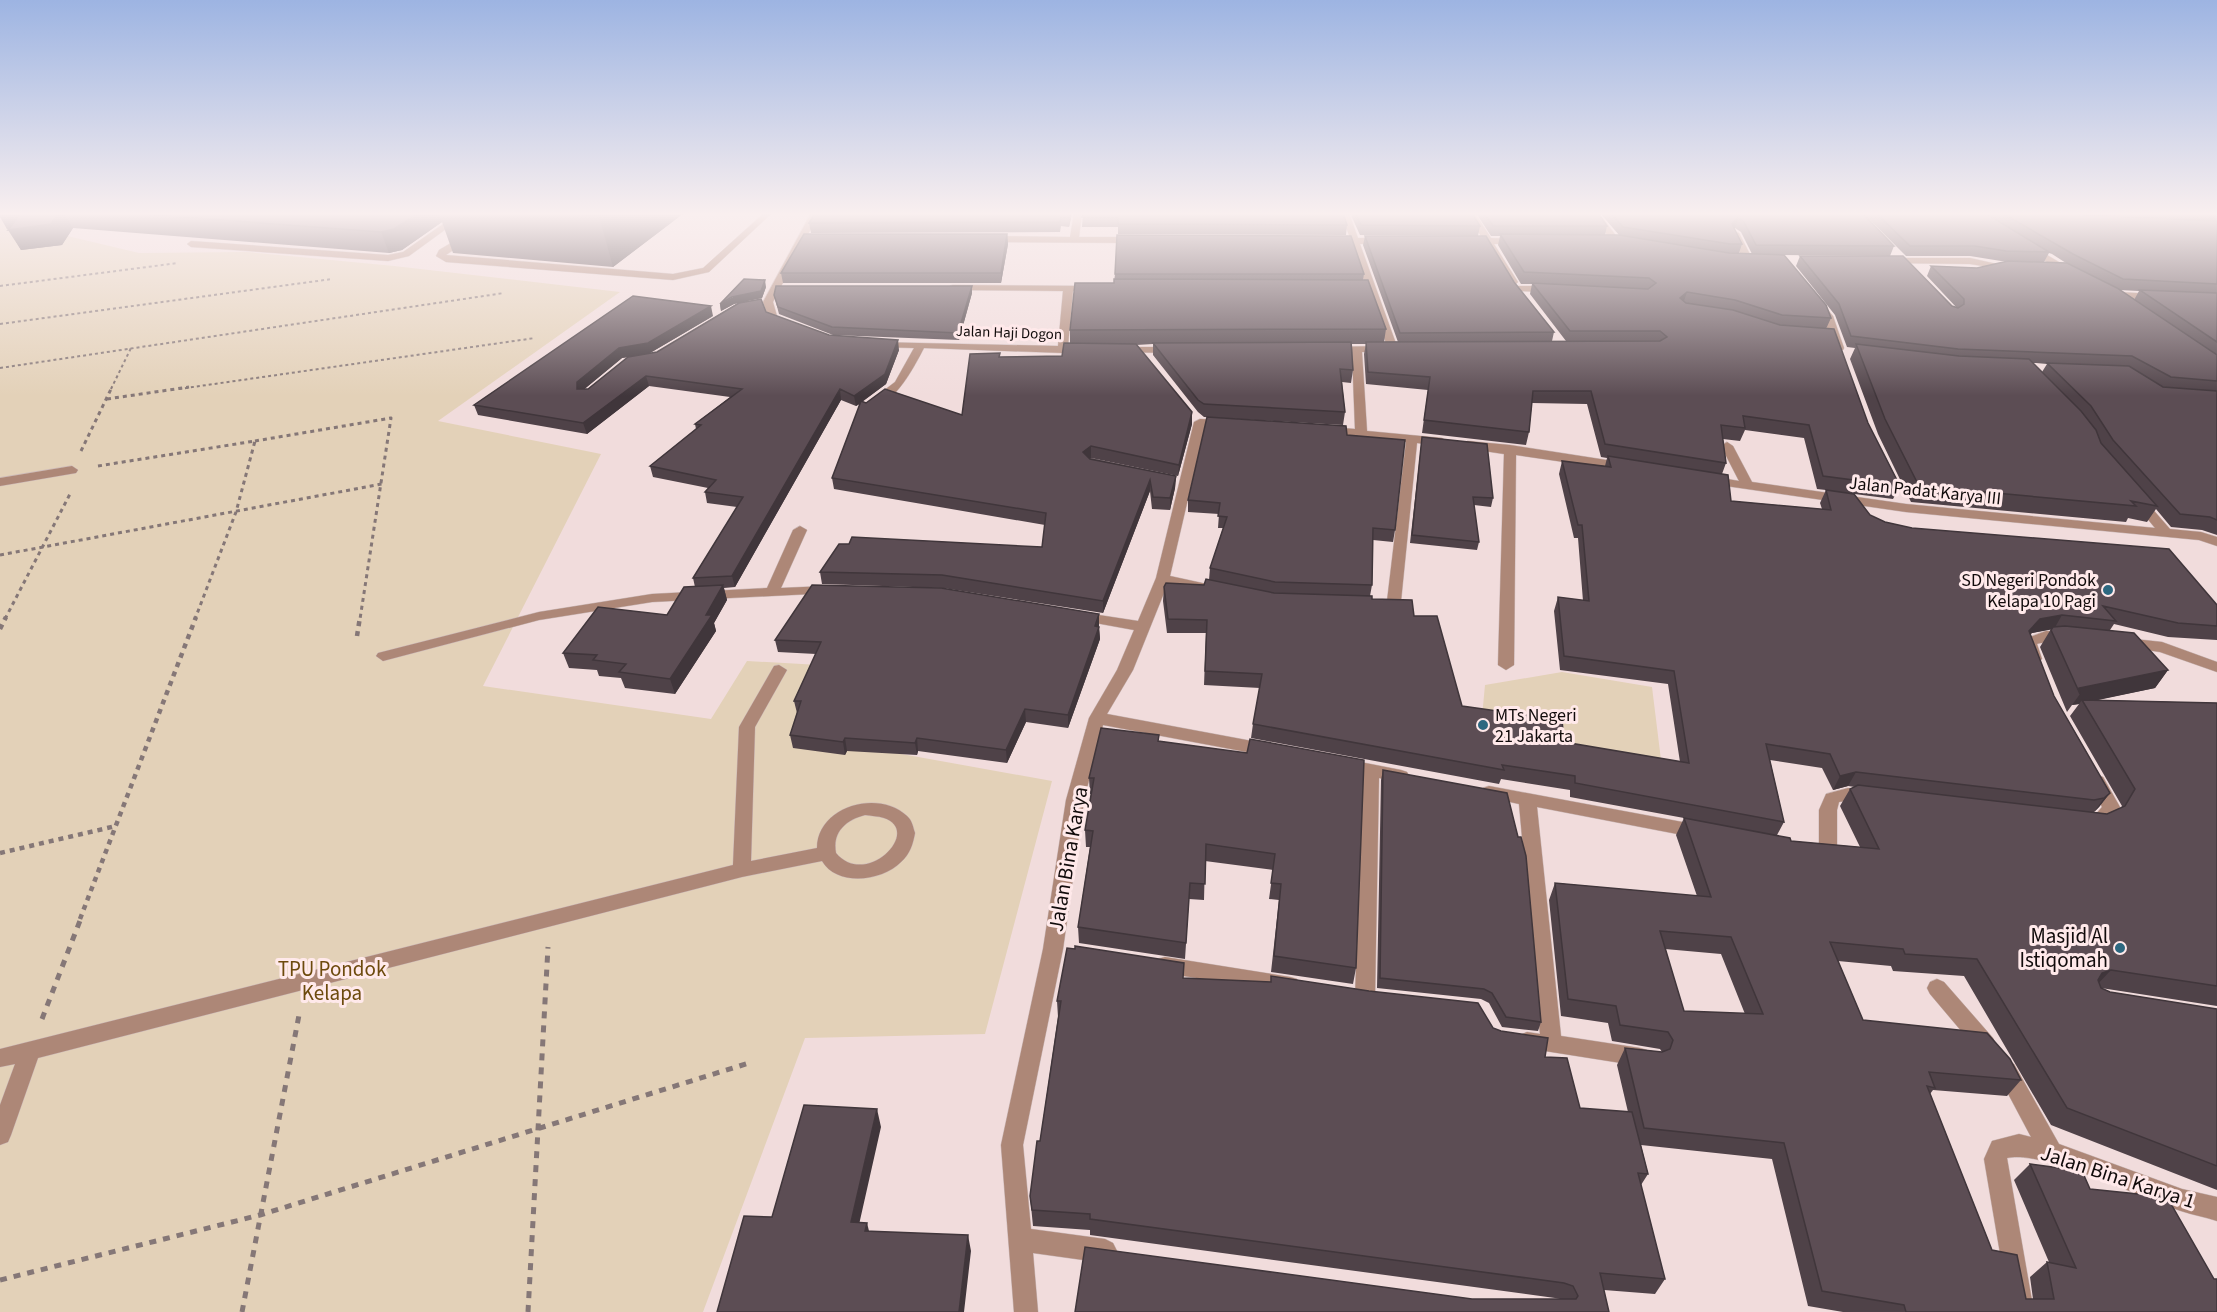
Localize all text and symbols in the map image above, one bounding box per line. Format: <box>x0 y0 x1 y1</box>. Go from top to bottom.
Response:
street label: Jalan Haji Dogon <box>956 321 1062 345</box>
street label: Jalan Padat Karya III <box>1848 471 2002 511</box>
place label: SD Negeri Pondok Kelapa 10 Pagi <box>1961 568 2096 614</box>
marker: SD Negeri Pondok Kelapa 10 Pagi <box>2101 583 2115 597</box>
place label: MTs Negeri 21 Jakarta <box>1495 703 1577 749</box>
marker: MTs Negeri 21 Jakarta <box>1476 718 1490 732</box>
street label: Jalan Bina Karya <box>1041 784 1095 934</box>
place label: Masjid Al Istiqomah <box>2019 921 2108 975</box>
marker: Masjid Al Istiqomah <box>2113 941 2127 955</box>
park label: TPU Pondok Kelapa <box>278 954 387 1008</box>
street label: Jalan Bina Karya 1 <box>2037 1138 2199 1216</box>

